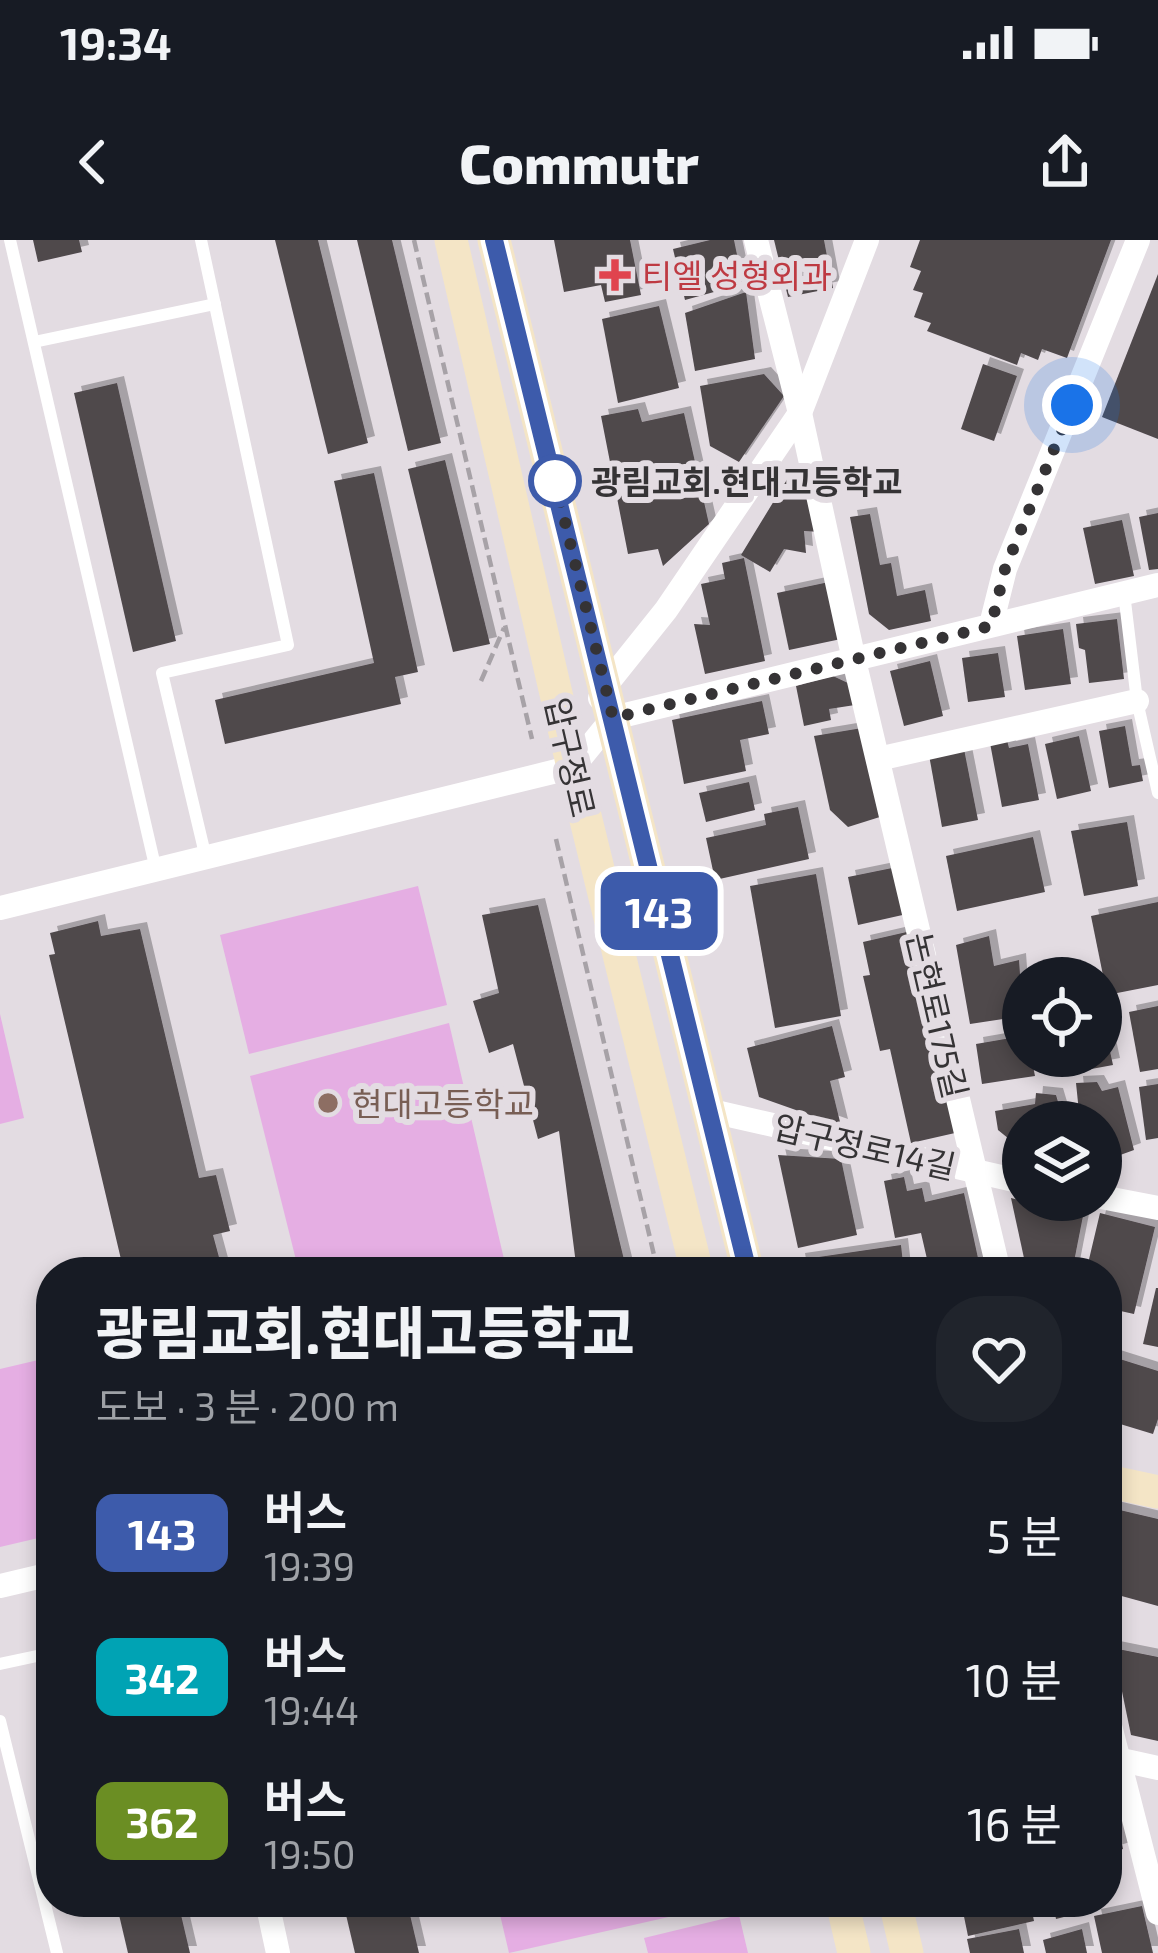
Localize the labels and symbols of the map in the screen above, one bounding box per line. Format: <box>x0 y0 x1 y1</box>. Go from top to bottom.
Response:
place label: 티엘 성형외과 <box>642 255 832 295</box>
marker: 티엘 성형외과 <box>599 259 631 291</box>
your location <box>1042 375 1102 435</box>
marker: 광림교회.현대고등학교 <box>530 456 580 506</box>
place label: 광림교회.현대고등학교 <box>591 461 903 501</box>
street label: 압구정로 <box>538 693 604 821</box>
line badge: 143 <box>590 872 728 950</box>
street label: 논현로175길 <box>899 928 977 1102</box>
place label: 현대고등학교 <box>352 1083 534 1123</box>
marker: 현대고등학교 <box>315 1090 341 1116</box>
street label: 압구정로14길 <box>770 1106 960 1186</box>

